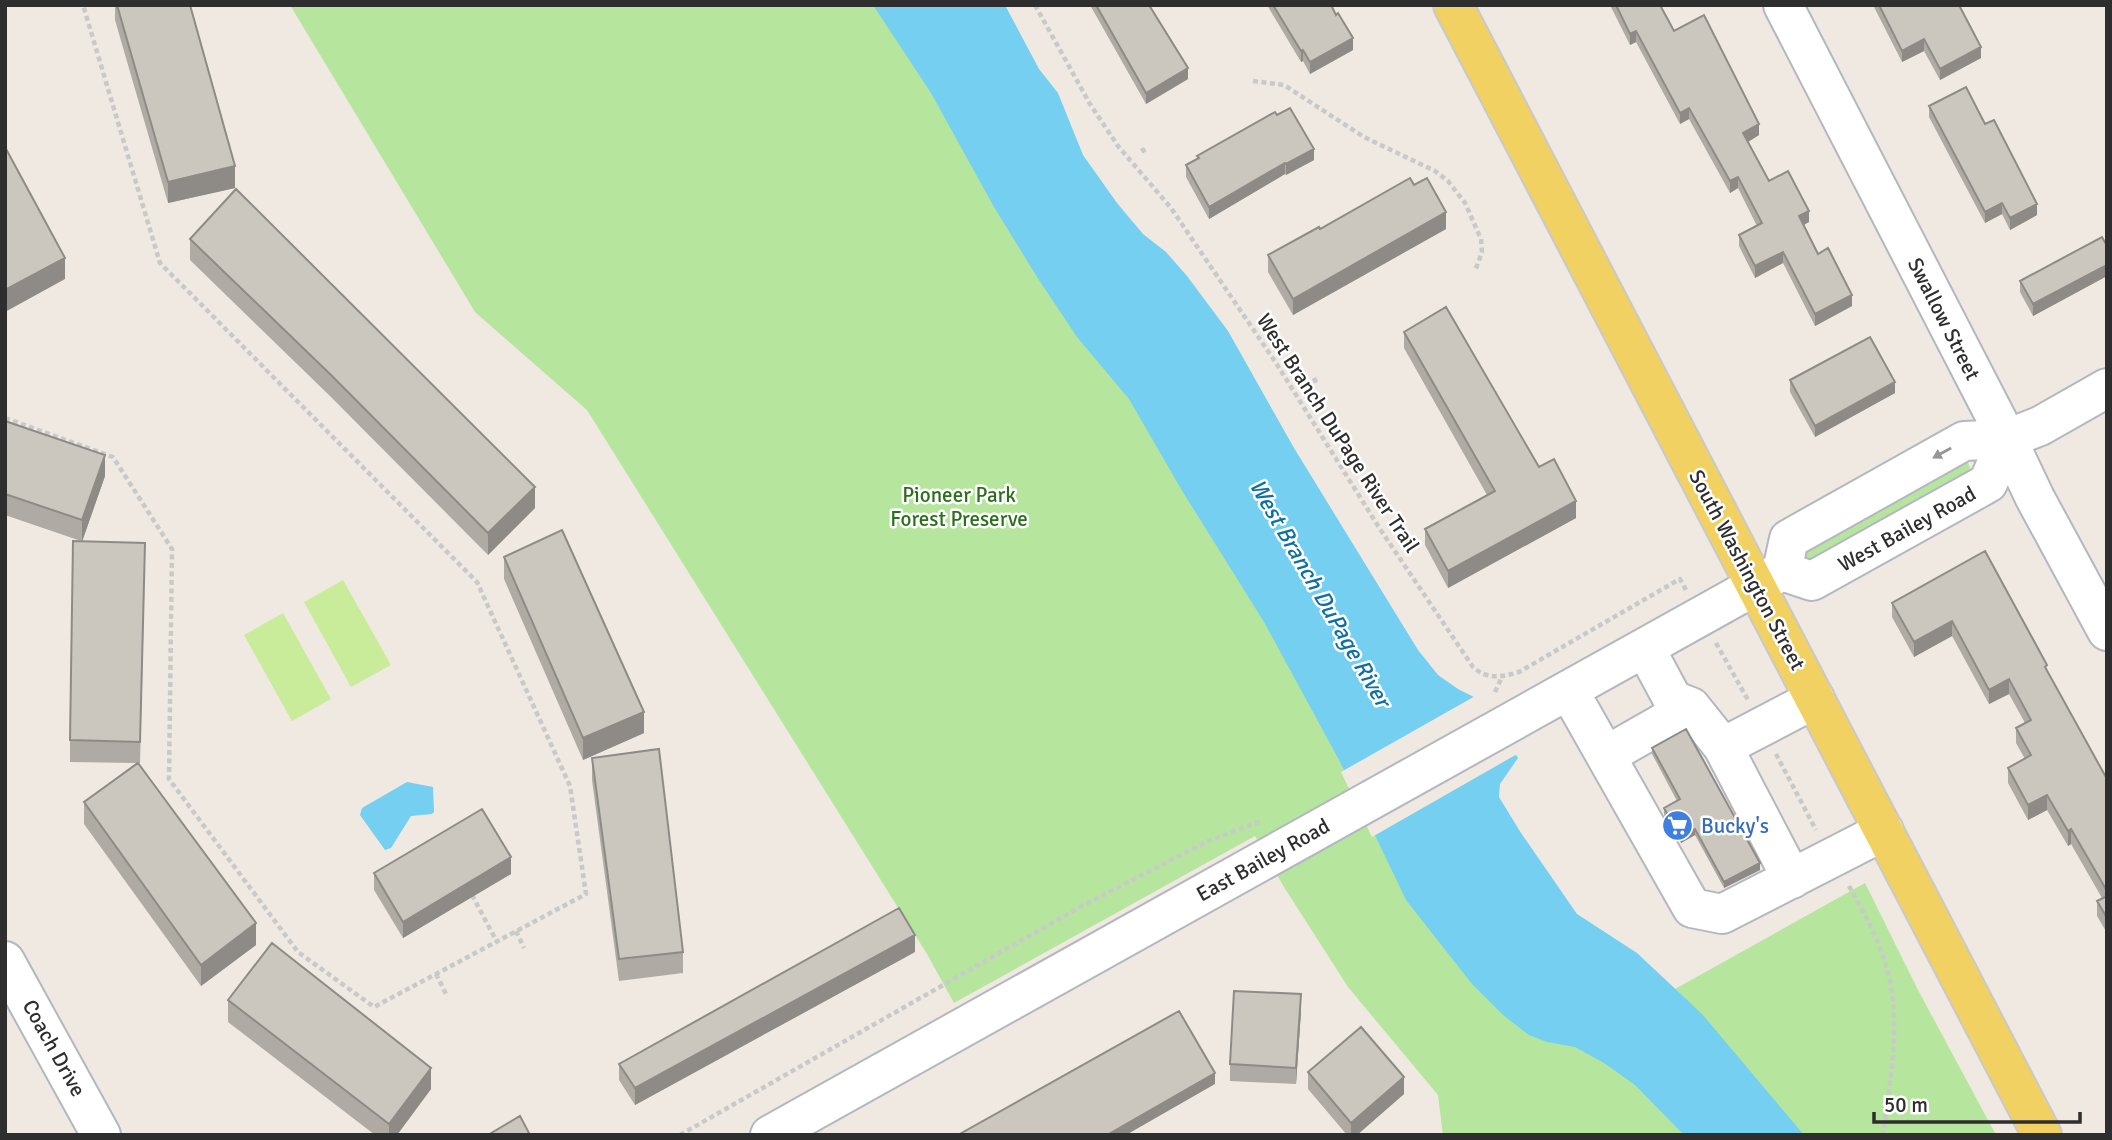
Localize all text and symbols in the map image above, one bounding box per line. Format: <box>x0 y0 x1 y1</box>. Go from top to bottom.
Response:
street label: Swallow Street <box>1902 253 1986 385</box>
street label: West Branch DuPage River Trail <box>1251 309 1425 557</box>
one-way arrow <box>1932 447 1952 459</box>
street label: South Washington Street <box>1683 465 1811 675</box>
water label: West Branch DuPage River <box>1243 474 1399 715</box>
street label: West Bailey Road <box>1834 480 1980 578</box>
park label: Pioneer Park Forest Preserve <box>890 482 1028 532</box>
supermarket icon: Bucky's <box>1661 809 1695 843</box>
street label: East Bailey Road <box>1192 813 1334 907</box>
place label: Bucky's <box>1701 813 1769 839</box>
street label: Coach Drive <box>17 995 91 1101</box>
scale bar <box>1874 1080 2080 1124</box>
text: 50 m <box>1884 1092 1928 1118</box>

